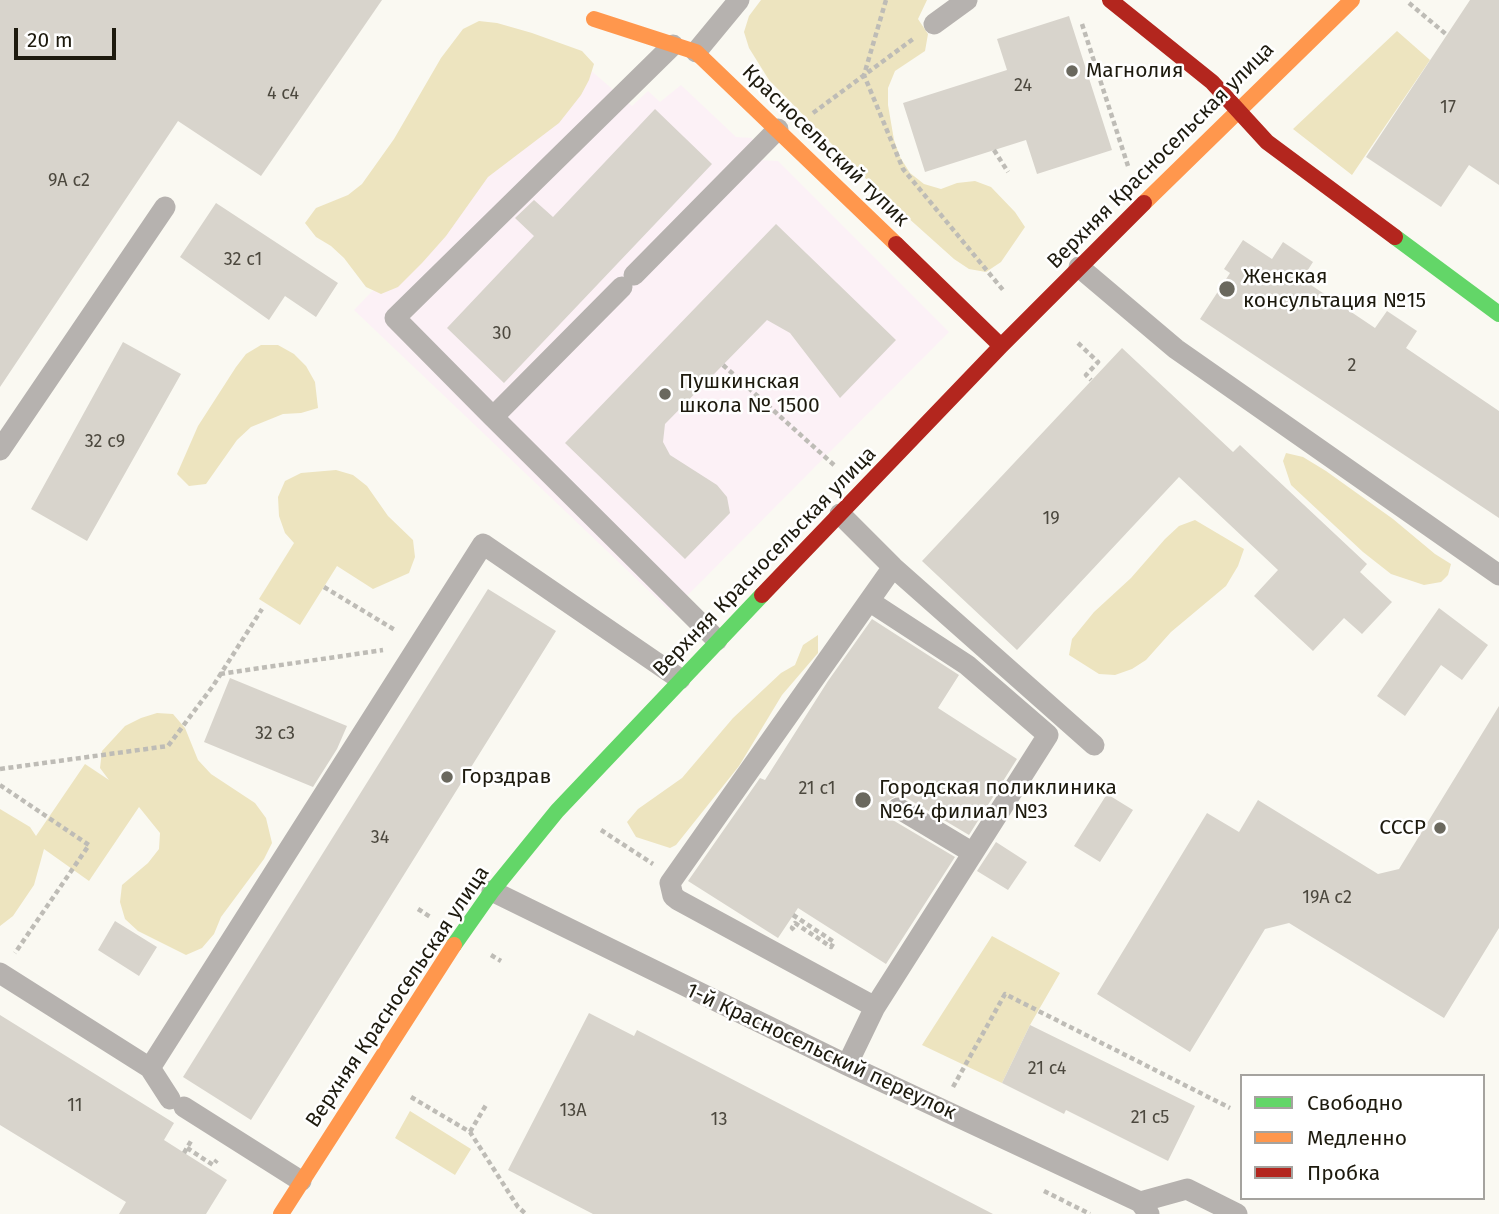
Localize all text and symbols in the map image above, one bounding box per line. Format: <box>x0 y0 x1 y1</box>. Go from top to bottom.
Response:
scale bar <box>18 14 119 58</box>
text: 20 m <box>27 27 73 53</box>
street label: Верхняя Красносельская улица <box>1042 37 1280 275</box>
place label: Магнолия <box>1086 58 1184 84</box>
street label: Красносельский тупик <box>736 60 914 232</box>
marker: Магнолия <box>1064 63 1080 79</box>
house number: 24 <box>1014 75 1032 97</box>
house number: 4 с4 <box>267 83 299 105</box>
house number: 17 <box>1440 97 1456 119</box>
house number: 9А с2 <box>48 170 90 192</box>
house number: 32 c1 <box>224 249 262 271</box>
place label: Женская консультация №15 <box>1243 264 1426 314</box>
marker: Женская консультация №15 <box>1217 279 1237 299</box>
house number: 30 <box>492 323 512 345</box>
house number: 2 <box>1348 355 1356 377</box>
place label: Пушкинская школа № 1500 <box>679 369 820 419</box>
marker: Пушкинская школа № 1500 <box>657 386 673 402</box>
house number: 32 с9 <box>85 431 125 453</box>
street label: Верхняя Красносельская улица <box>648 442 882 682</box>
house number: 19 <box>1042 508 1060 530</box>
house number: 32 с3 <box>255 723 295 745</box>
place label: Горздрав <box>461 764 551 790</box>
marker: Горздрав <box>439 769 455 785</box>
place label: Городская поликлиника №64 филиал №3 <box>879 775 1117 825</box>
house number: 21 с1 <box>798 778 836 800</box>
marker: Городская поликлиника №64 филиал №3 <box>853 790 873 810</box>
place label: СССР <box>1379 815 1426 841</box>
marker: СССР <box>1432 820 1448 836</box>
house number: 34 <box>371 827 389 849</box>
street label: Верхняя Красносельская улица <box>301 861 495 1133</box>
house number: 19А с2 <box>1302 887 1352 909</box>
street label: 1-й Красносельский переулок <box>682 978 960 1126</box>
house number: 21 c4 <box>1028 1058 1066 1080</box>
legend <box>1240 1074 1485 1200</box>
text: Свободно <box>1307 1090 1403 1116</box>
house number: 11 <box>67 1095 83 1117</box>
house number: 13А <box>559 1100 587 1122</box>
house number: 21 c5 <box>1131 1107 1169 1129</box>
house number: 13 <box>711 1109 727 1131</box>
text: Медленно <box>1307 1125 1407 1151</box>
text: Пробка <box>1307 1160 1380 1186</box>

